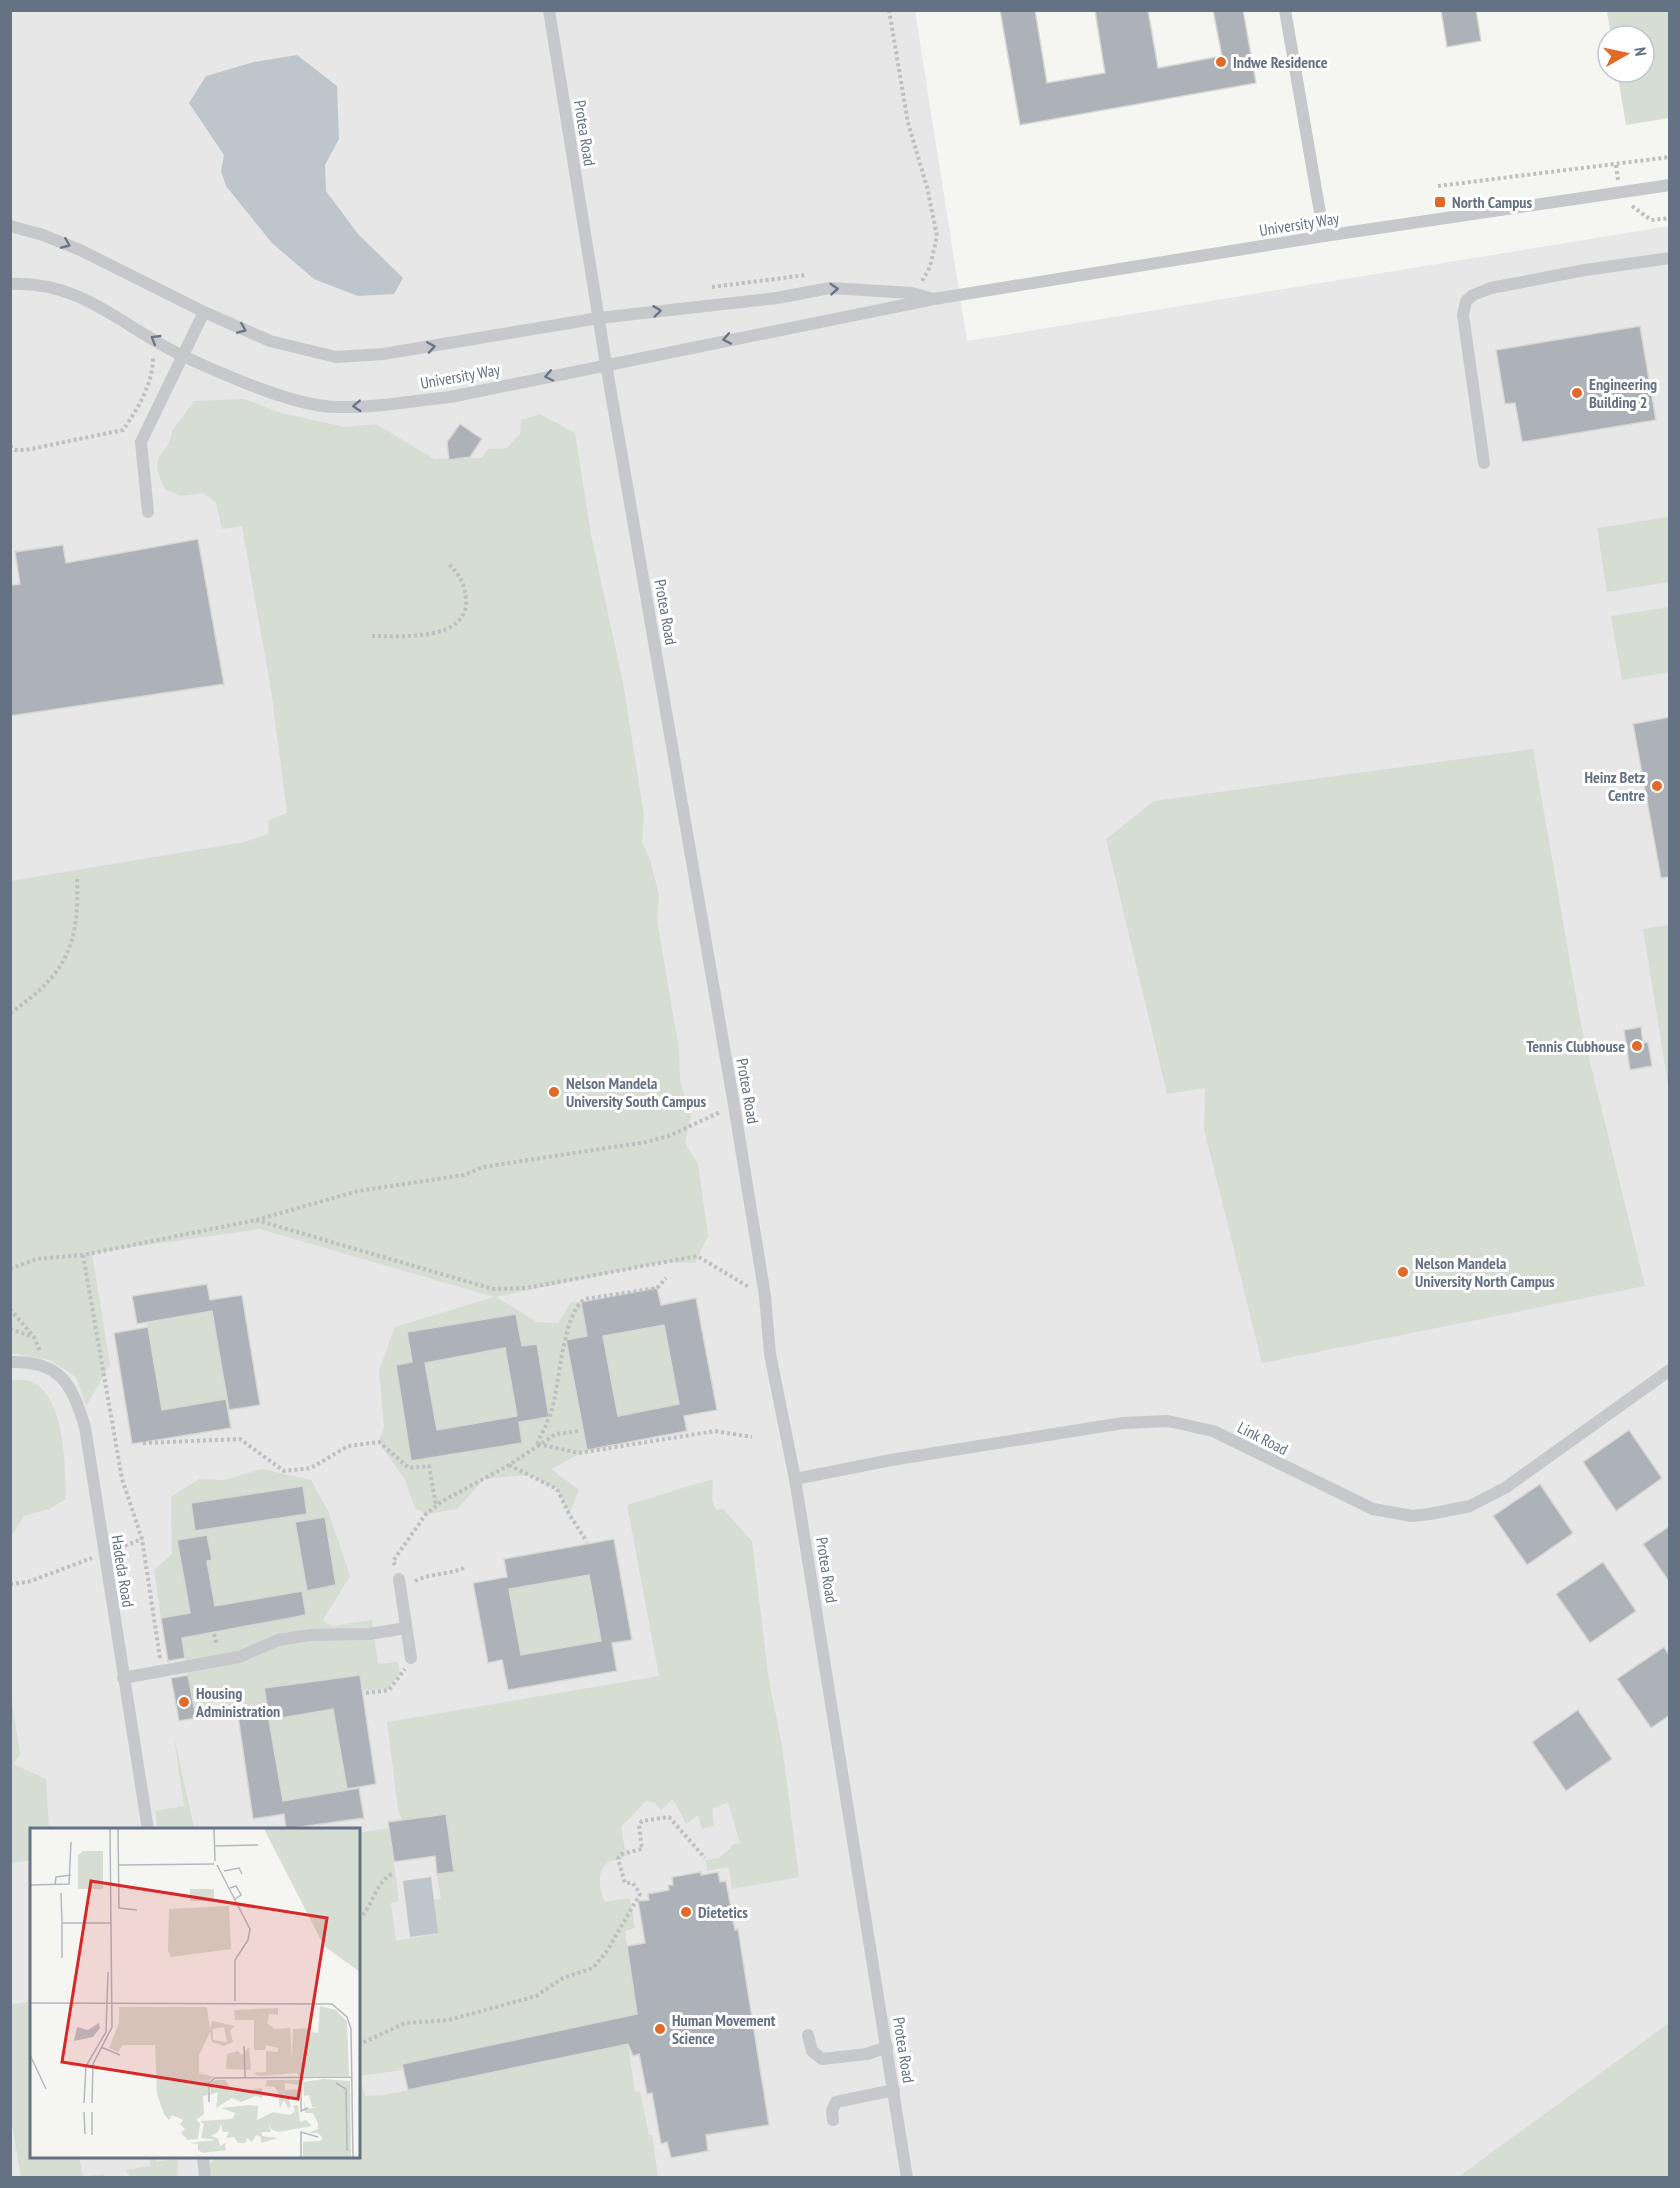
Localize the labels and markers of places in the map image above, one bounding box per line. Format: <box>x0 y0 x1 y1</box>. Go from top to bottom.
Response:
place label: Indwe Residence <box>1233 52 1328 72</box>
marker: Indwe Residence <box>1214 55 1228 69</box>
place label: North Campus <box>1452 192 1532 212</box>
marker: North Campus <box>1433 195 1447 209</box>
place label: Engineering Building 2 <box>1589 374 1657 412</box>
marker: Engineering Building 2 <box>1570 386 1584 400</box>
place label: Heinz Betz Centre <box>1584 767 1645 805</box>
marker: Heinz Betz Centre <box>1650 779 1664 793</box>
place label: Tennis Clubhouse <box>1526 1036 1625 1056</box>
marker: Tennis Clubhouse <box>1630 1039 1644 1053</box>
place label: Nelson Mandela University South Campus <box>566 1073 706 1111</box>
marker: Nelson Mandela University South Campus <box>547 1085 561 1099</box>
place label: Nelson Mandela University North Campus <box>1415 1253 1555 1291</box>
marker: Nelson Mandela University North Campus <box>1396 1265 1410 1279</box>
place label: Housing Administration <box>195 1683 280 1721</box>
marker: Housing Administration <box>177 1695 191 1709</box>
place label: Dietetics <box>698 1902 748 1922</box>
marker: Dietetics <box>679 1905 693 1919</box>
place label: Human Movement Science <box>672 2010 776 2048</box>
marker: Human Movement Science <box>653 2022 667 2036</box>

